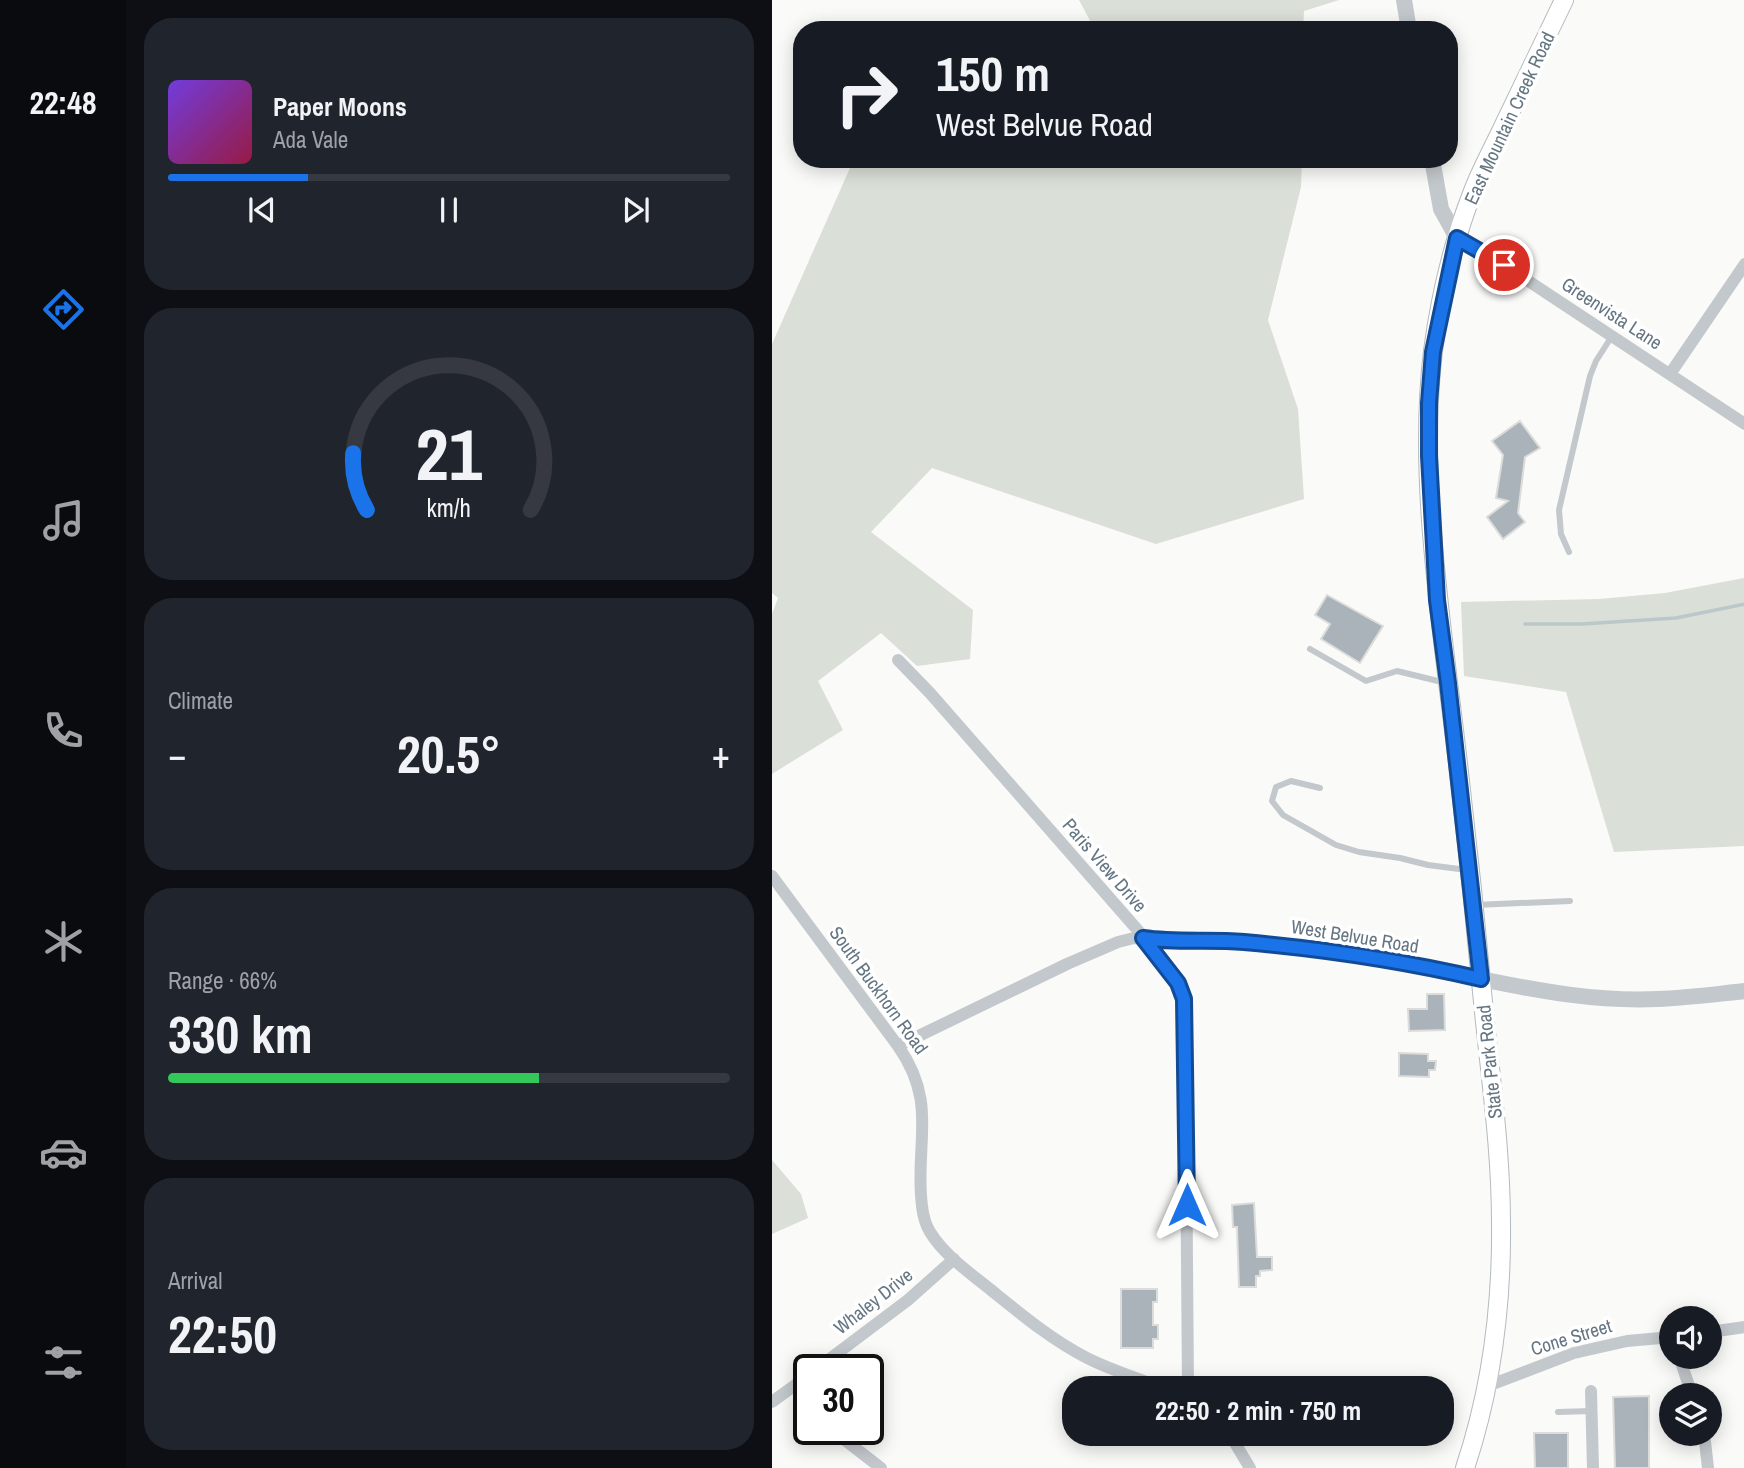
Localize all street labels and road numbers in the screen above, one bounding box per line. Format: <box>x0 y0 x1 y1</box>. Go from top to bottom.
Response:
street label: East Mountain Creek Road <box>1458 27 1560 209</box>
street label: Greenvista Lane <box>1557 271 1667 355</box>
street label: Paris View Drive <box>1057 812 1153 918</box>
street label: West Belvue Road <box>1289 913 1421 959</box>
street label: South Buckhorn Road <box>824 921 934 1059</box>
street label: State Park Road <box>1470 1004 1508 1120</box>
street label: Whaley Drive <box>828 1262 918 1340</box>
street label: Cone Street <box>1527 1312 1615 1362</box>

